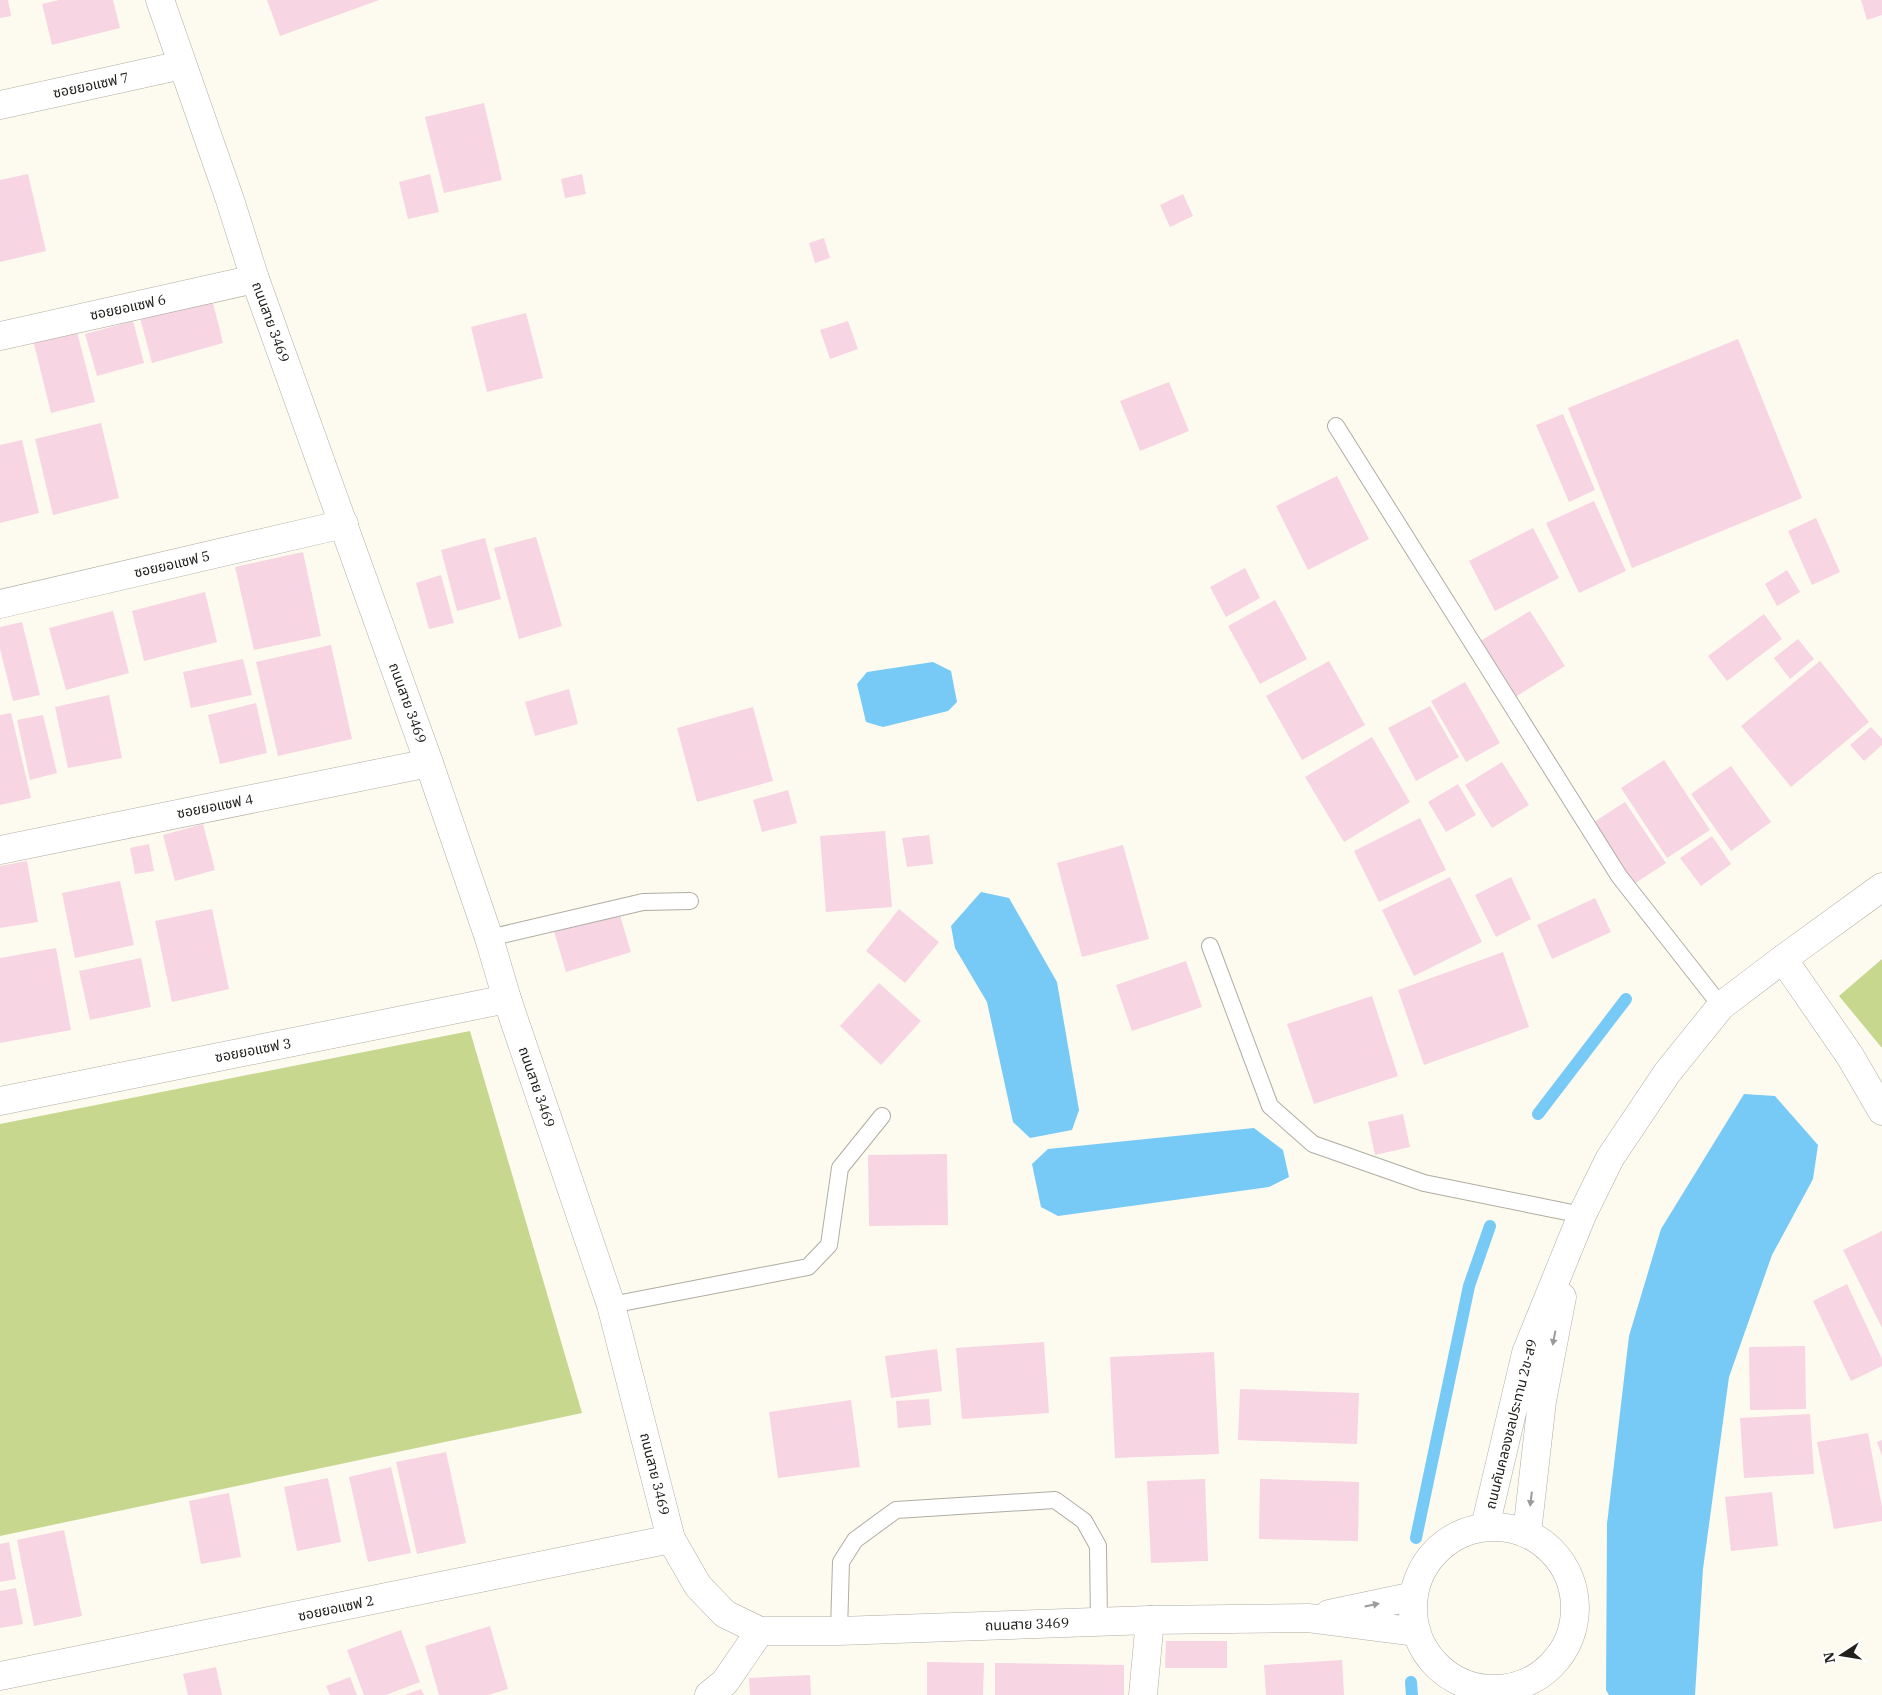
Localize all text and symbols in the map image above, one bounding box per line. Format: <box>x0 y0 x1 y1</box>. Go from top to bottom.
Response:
street label: ซอยยอแซฟ 7 <box>51 68 131 102</box>
street label: ถนนสาย 3469 <box>248 279 294 365</box>
street label: ซอยยอแซฟ 6 <box>88 290 168 324</box>
street label: ซอยยอแซฟ 5 <box>132 547 212 581</box>
street label: ถนนสาย 3469 <box>385 660 431 746</box>
street label: ซอยยอแซฟ 4 <box>175 790 255 822</box>
street label: ซอยยอแซฟ 3 <box>213 1034 293 1066</box>
street label: ถนนสาย 3469 <box>515 1044 559 1130</box>
one-way arrow <box>1549 1331 1557 1347</box>
street label: ถนนคันคลองชลประทาน 2ข-ส9 <box>1481 1337 1541 1511</box>
street label: ถนนสาย 3469 <box>636 1431 674 1517</box>
one-way arrow <box>1527 1491 1535 1507</box>
street label: ซอยยอแซฟ 2 <box>296 1591 376 1625</box>
one-way arrow <box>1365 1600 1381 1608</box>
street label: ถนนสาย 3469 <box>984 1614 1070 1634</box>
north arrow <box>1817 1630 1867 1680</box>
text: N <box>1819 1650 1839 1665</box>

